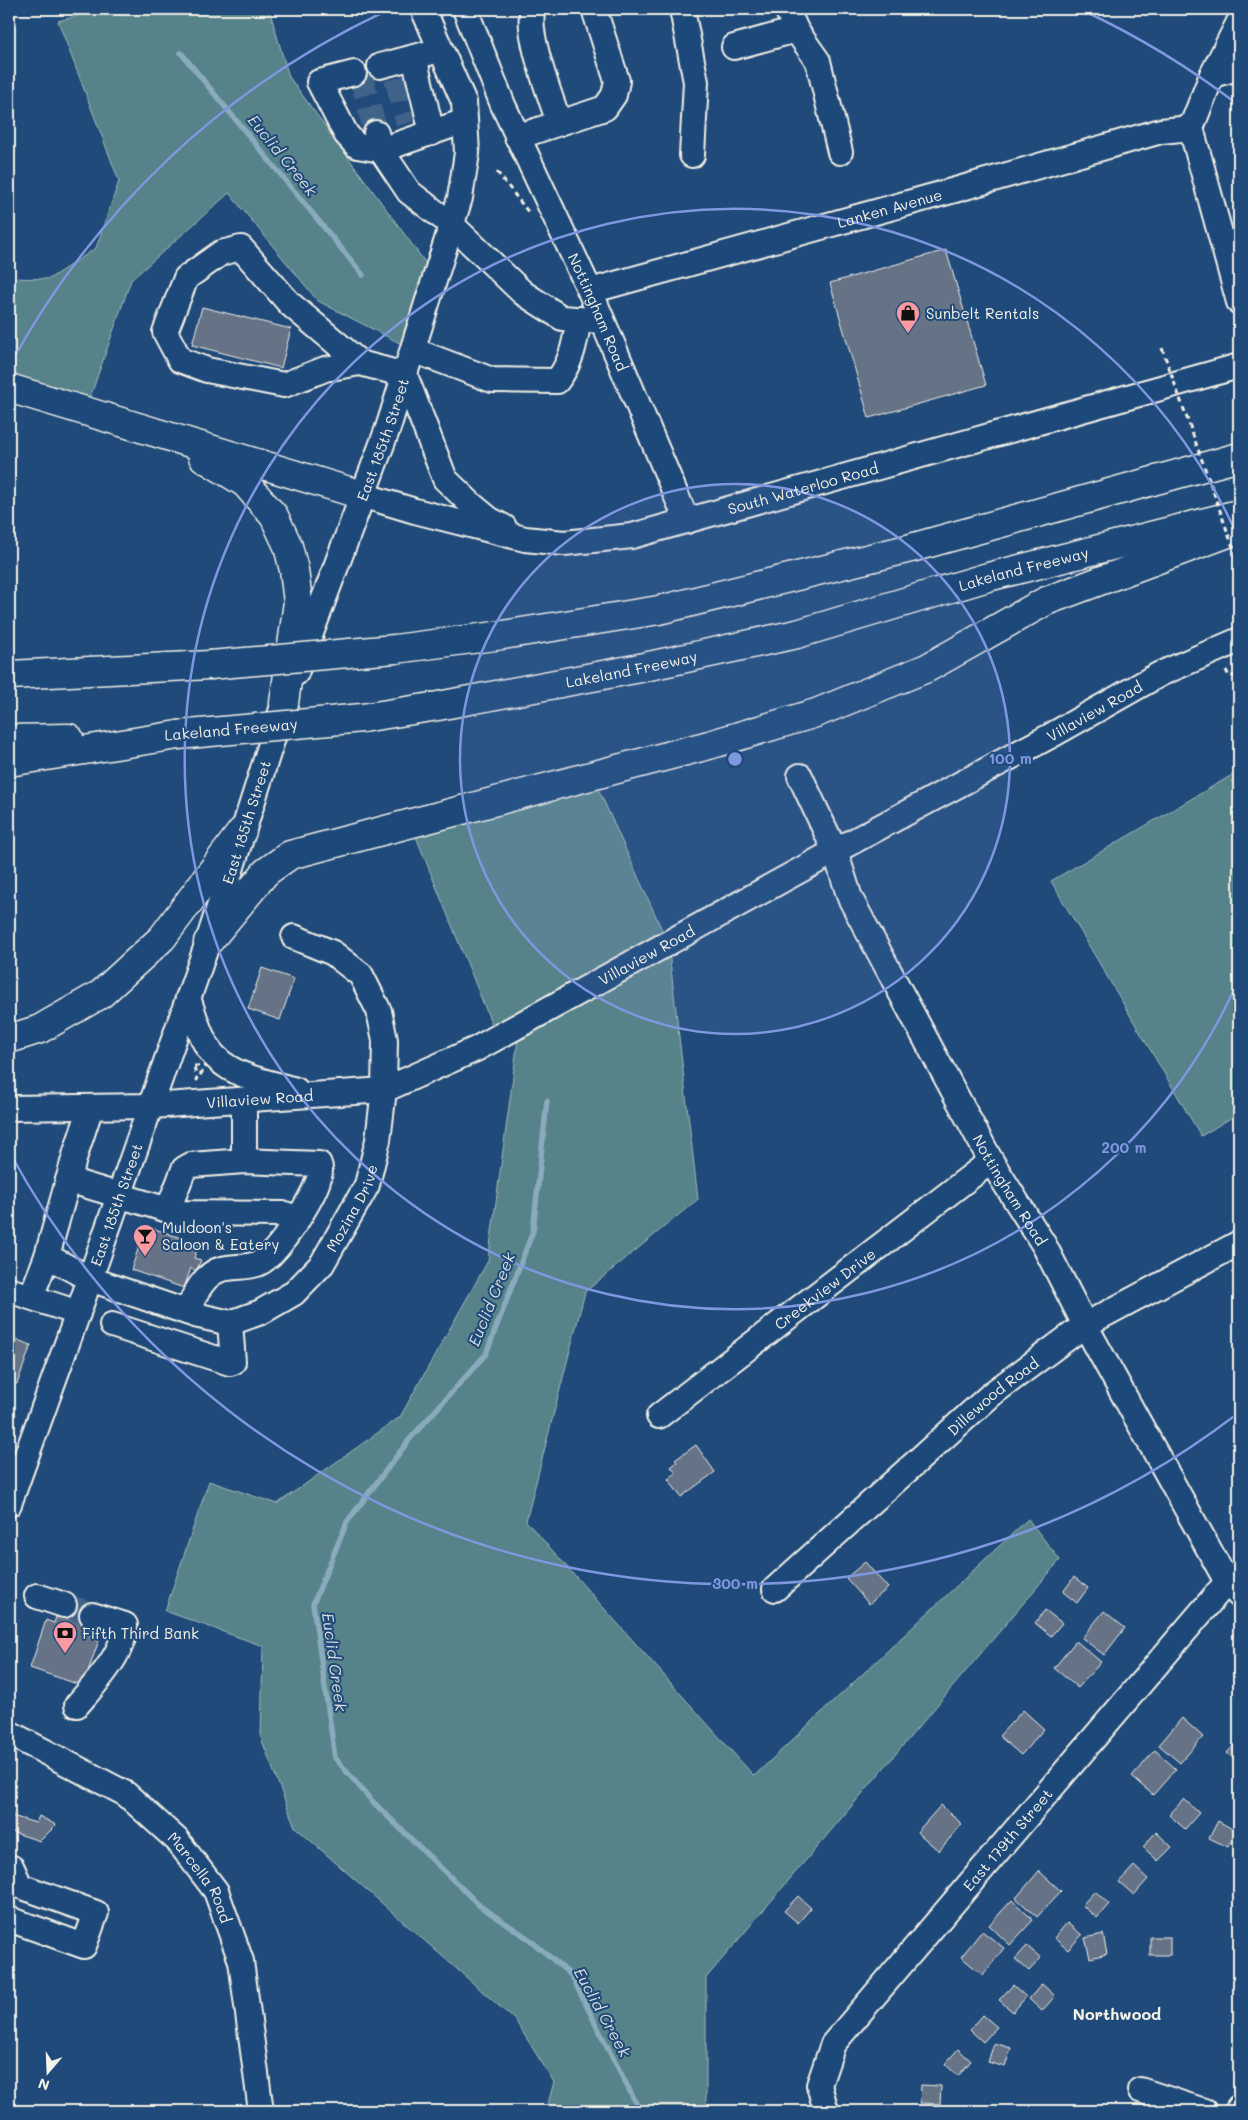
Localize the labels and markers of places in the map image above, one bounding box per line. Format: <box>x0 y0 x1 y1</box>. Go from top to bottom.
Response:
shop icon: Sunbelt Rentals <box>895 300 921 334</box>
place label: Sunbelt Rentals <box>926 303 1039 323</box>
centre of rings <box>726 750 744 768</box>
place label: Muldoon's Saloon & Eatery <box>162 1217 279 1254</box>
bar icon: Muldoon's Saloon & Eatery <box>132 1223 158 1257</box>
bank icon: Fifth Third Bank <box>52 1620 78 1654</box>
place label: Fifth Third Bank <box>82 1623 199 1643</box>

